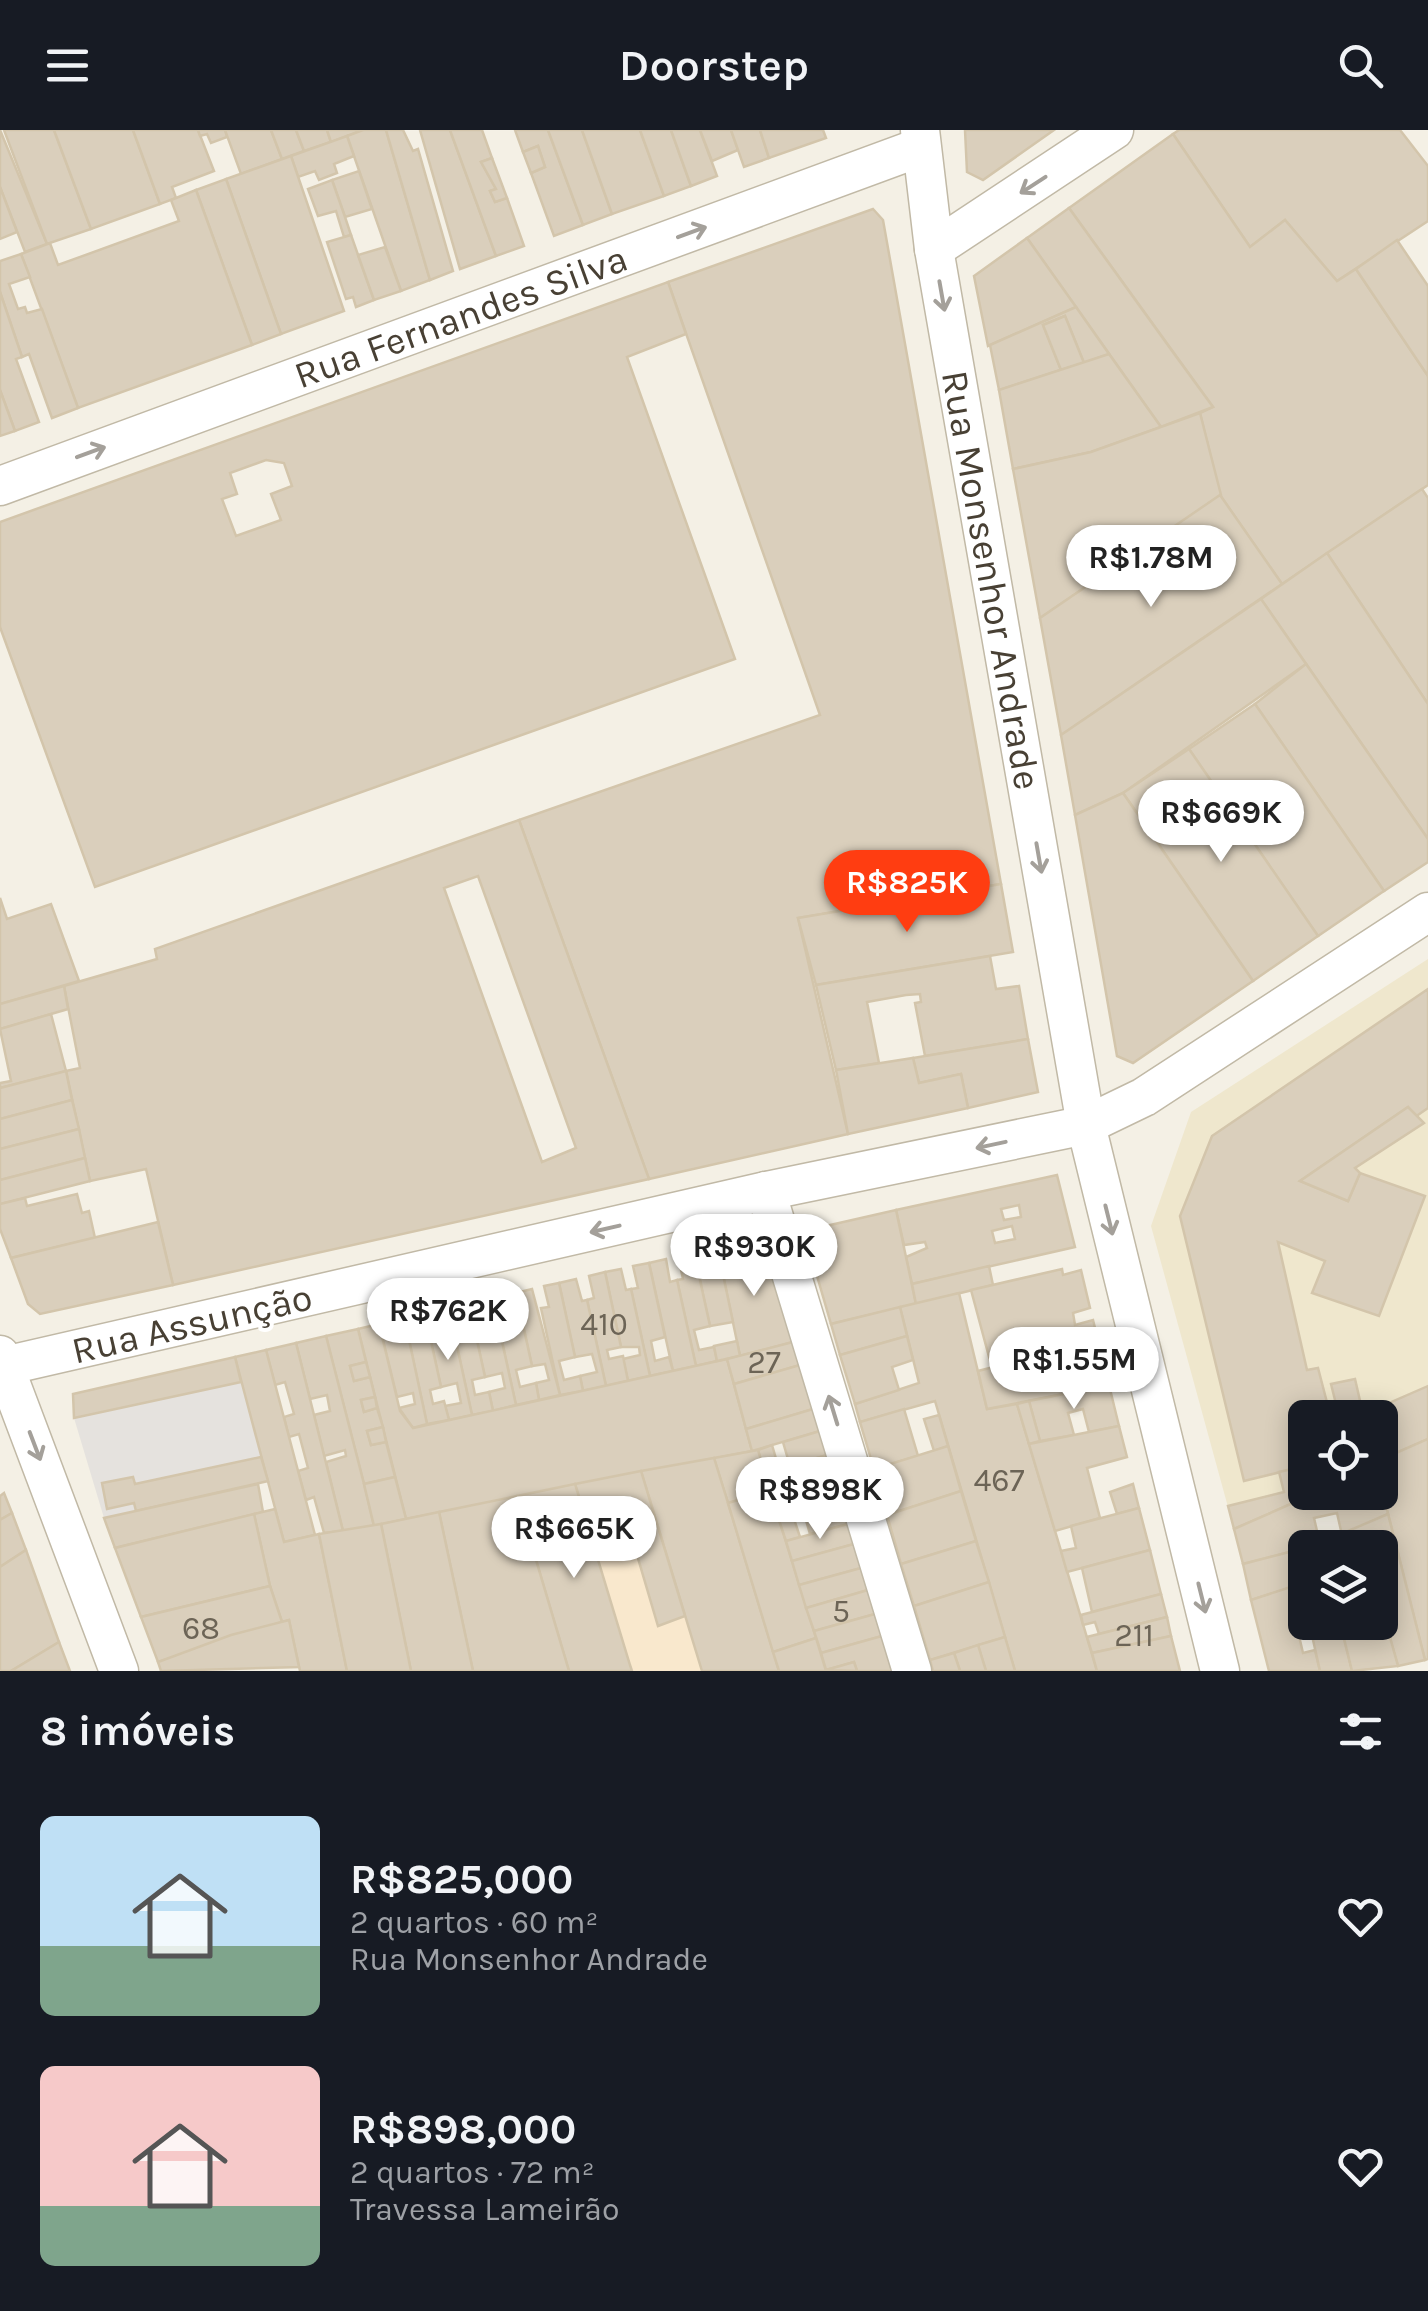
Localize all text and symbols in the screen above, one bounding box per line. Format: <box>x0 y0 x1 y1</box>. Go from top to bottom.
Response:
icon: menu <box>40 38 95 93</box>
icon: search <box>1333 38 1388 93</box>
text: Doorstep <box>619 39 809 91</box>
one-way arrow <box>1020 174 1048 195</box>
one-way arrow <box>677 221 707 239</box>
street label: Rua Fernandes Silva <box>288 236 634 398</box>
one-way arrow <box>933 279 952 312</box>
street label: Rua Monsenhor Andrade <box>932 367 1050 793</box>
one-way arrow <box>76 442 106 460</box>
pin: R$1.78M <box>1059 525 1243 610</box>
text: R$1.78M <box>1088 539 1214 576</box>
pin: R$669K <box>1140 780 1302 865</box>
text: R$669K <box>1160 794 1282 831</box>
one-way arrow <box>1030 841 1049 873</box>
pin: R$825K <box>826 850 988 935</box>
text: R$825K <box>846 864 968 901</box>
one-way arrow <box>976 1136 1008 1155</box>
one-way arrow <box>1101 1203 1119 1235</box>
pin: R$930K <box>673 1214 835 1299</box>
one-way arrow <box>590 1221 622 1239</box>
text: R$930K <box>692 1228 816 1265</box>
street label: Rua Assunção <box>67 1274 317 1374</box>
pin: R$762K <box>367 1278 529 1363</box>
text: R$762K <box>389 1292 507 1329</box>
house number: 410 <box>580 1306 628 1343</box>
pin: R$1.55M <box>982 1327 1166 1412</box>
text: R$1.55M <box>1011 1341 1137 1378</box>
house number: 27 <box>747 1344 781 1381</box>
one-way arrow <box>823 1395 841 1426</box>
map controls <box>1288 1400 1398 1640</box>
button: locate <box>1288 1400 1398 1510</box>
one-way arrow <box>27 1431 45 1461</box>
pin: R$898K <box>739 1457 901 1542</box>
house number: 467 <box>973 1462 1025 1499</box>
text: R$898K <box>758 1471 882 1508</box>
pin: R$665K <box>493 1496 655 1581</box>
text: R$665K <box>513 1510 635 1547</box>
button: layers <box>1288 1530 1398 1640</box>
one-way arrow <box>1193 1582 1212 1613</box>
house number: 5 <box>832 1593 850 1630</box>
house number: 68 <box>182 1610 220 1647</box>
house number: 211 <box>1114 1617 1154 1654</box>
icon: filters <box>1333 1704 1388 1759</box>
text: 8 imóveis <box>40 1706 235 1756</box>
text: R$825,000 <box>350 1854 573 1904</box>
icon: home <box>120 1856 240 1976</box>
icon: heart <box>1333 1889 1388 1944</box>
text: 2 quartos · 60 m² <box>350 1904 598 1941</box>
text: Rua Monsenhor Andrade <box>350 1941 708 1978</box>
text: R$898,000 <box>350 2104 576 2154</box>
icon: home <box>120 2106 240 2226</box>
icon: heart <box>1333 2139 1388 2194</box>
text: 2 quartos · 72 m² <box>350 2154 595 2191</box>
text: Travessa Lameirão <box>350 2191 619 2228</box>

